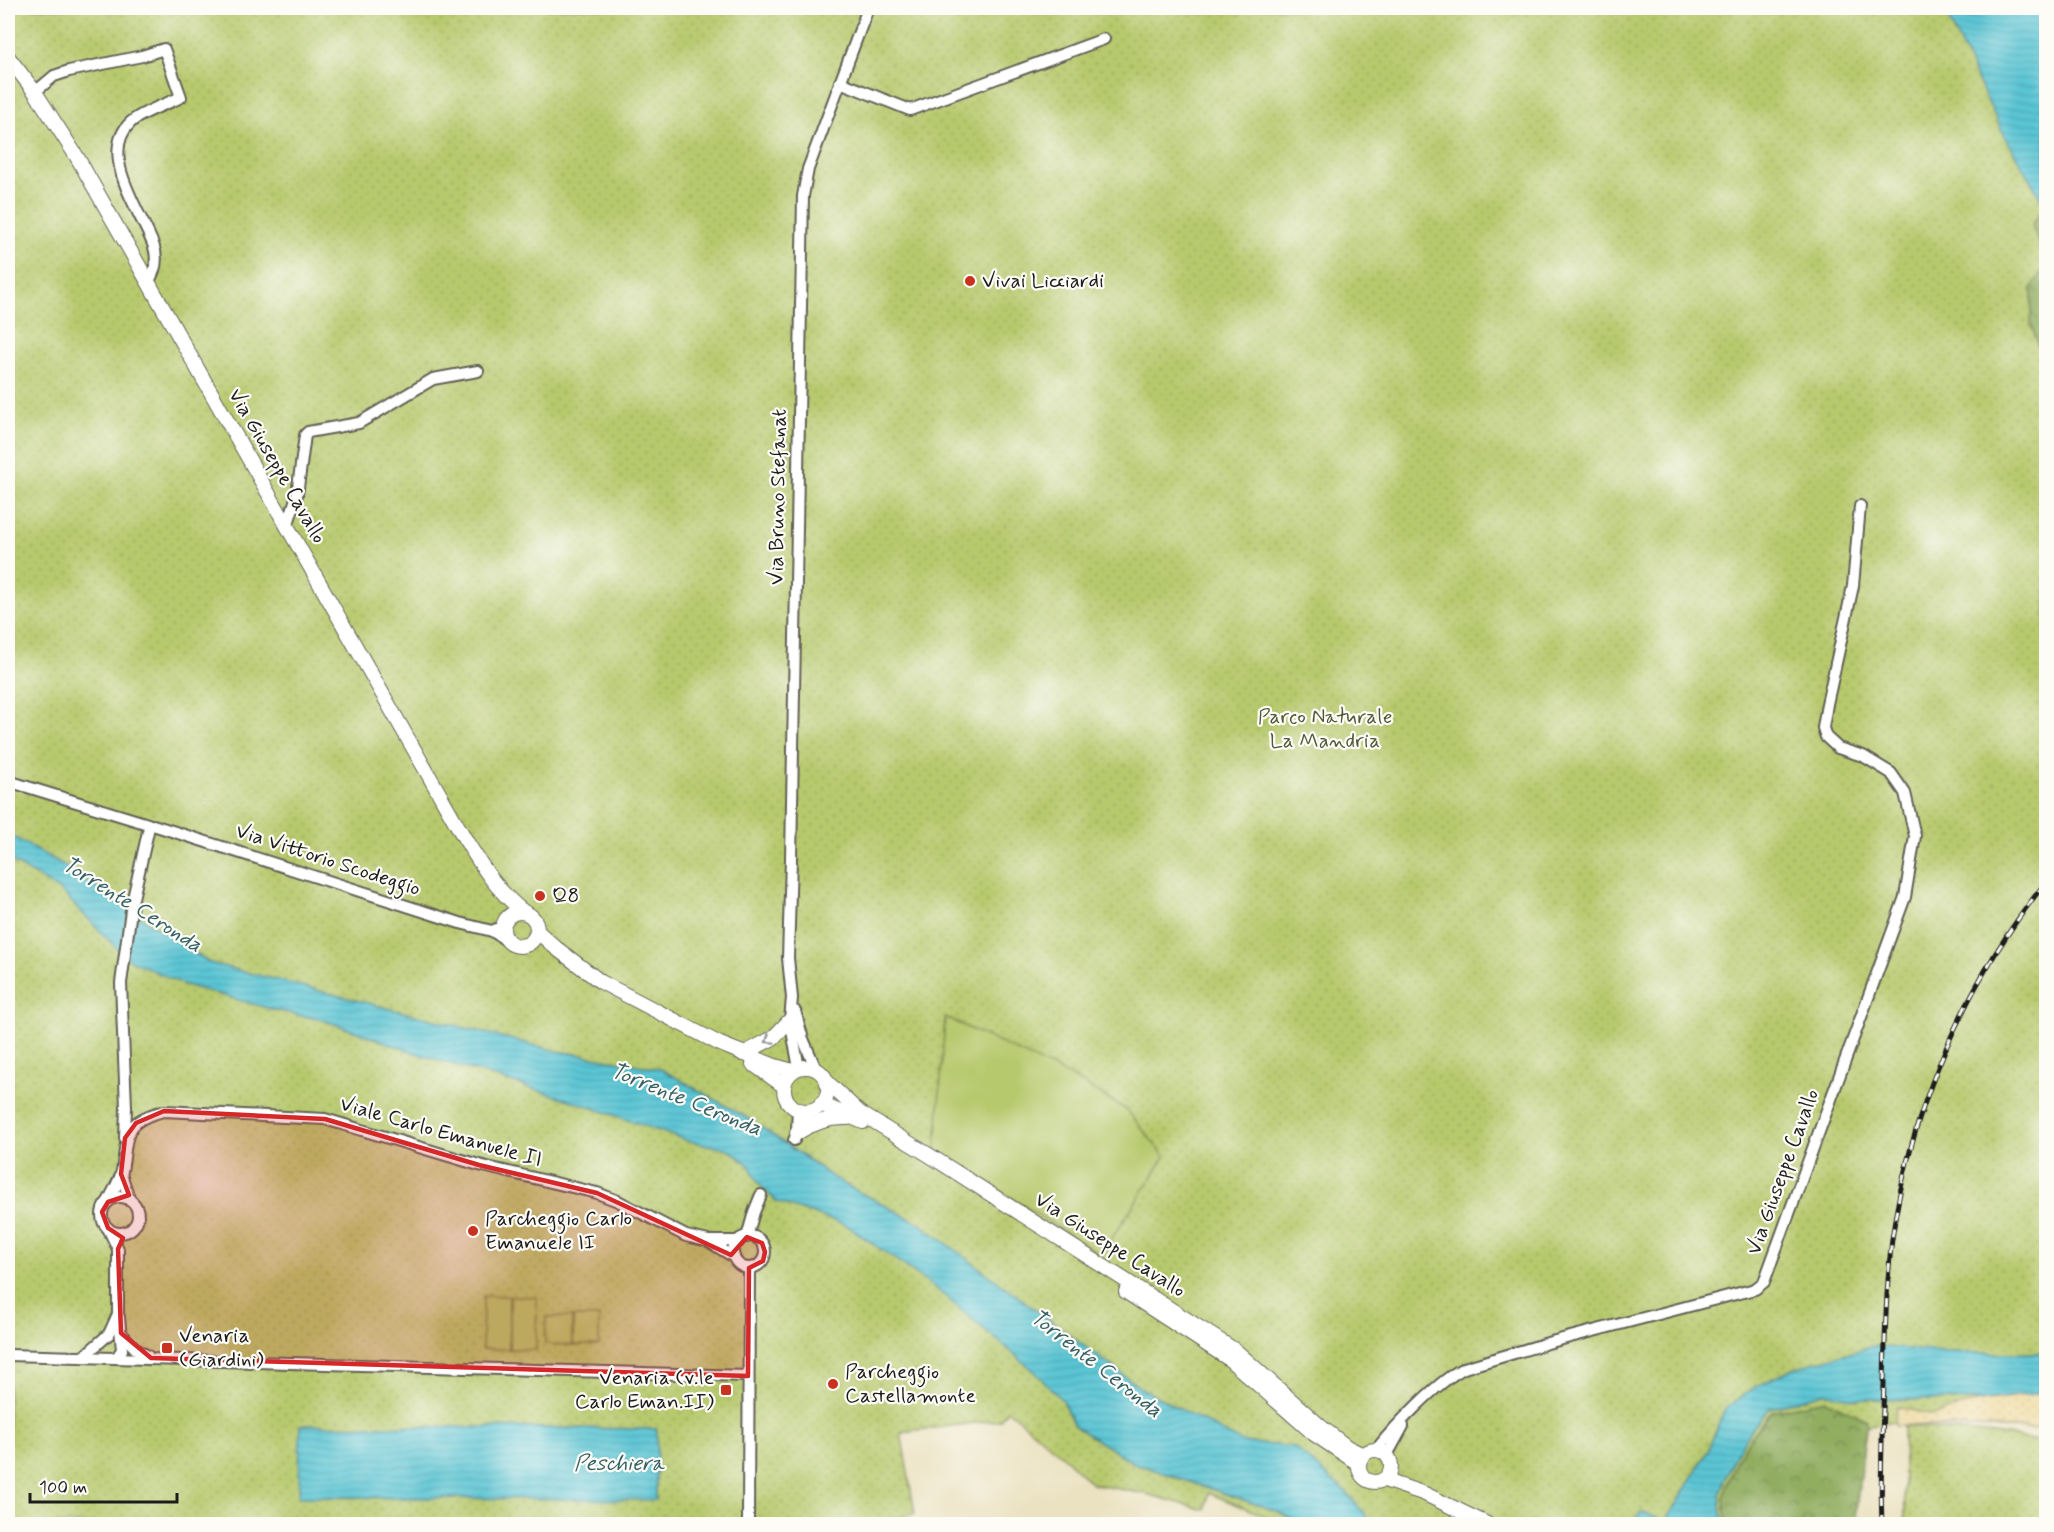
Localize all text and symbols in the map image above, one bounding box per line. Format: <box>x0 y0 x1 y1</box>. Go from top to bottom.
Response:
place label: Vivai Licciardi <box>982 267 1104 295</box>
marker: Vivai Licciardi <box>963 274 977 288</box>
street label: Via Giuseppe Cavallo <box>221 383 333 549</box>
street label: Via Bruno Stefanat <box>762 409 794 585</box>
park label: Parco Naturale La Mandria <box>1258 703 1392 755</box>
street label: Via Vittorio Scodeggio <box>231 817 424 905</box>
water label: Torrente Ceronda <box>57 851 207 959</box>
place label: Q8 <box>552 882 579 910</box>
marker: Q8 <box>533 889 547 903</box>
one-way arrow <box>765 1033 776 1044</box>
water label: Torrente Ceronda <box>606 1057 766 1143</box>
street label: Via Giuseppe Cavallo <box>1740 1085 1826 1259</box>
street label: Viale Carlo Emanuele II <box>337 1090 545 1174</box>
street label: Via Giuseppe Cavallo <box>1029 1186 1191 1304</box>
place label: Parcheggio Carlo Emanuele II <box>485 1205 632 1257</box>
marker: Parcheggio Carlo Emanuele II <box>466 1224 480 1238</box>
water label: Torrente Ceronda <box>1024 1304 1168 1424</box>
place label: Venaria (Giardini) <box>179 1322 264 1374</box>
marker: Venaria (Giardini) <box>160 1341 174 1355</box>
place label: Parcheggio Castellamonte <box>845 1358 976 1410</box>
place label: Venaria (v.le Carlo Eman.II) <box>575 1364 715 1416</box>
marker: Parcheggio Castellamonte <box>826 1377 840 1391</box>
marker: Venaria (v.le Carlo Eman.II) <box>719 1383 733 1397</box>
water label: Peschiera <box>574 1450 665 1478</box>
scale bar <box>30 1466 177 1504</box>
text: 100 m <box>39 1476 87 1500</box>

